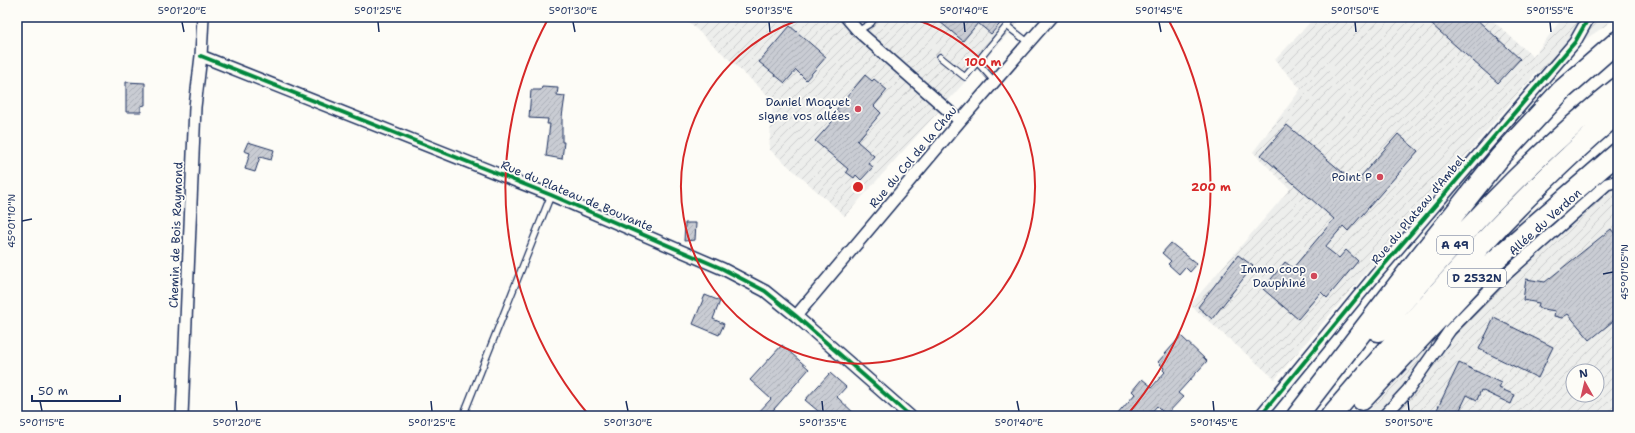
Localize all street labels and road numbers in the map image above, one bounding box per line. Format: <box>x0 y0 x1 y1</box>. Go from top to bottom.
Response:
street label: Rue du Col de la Chau <box>866 103 960 211</box>
street label: Rue du Plateau d'Ambel <box>1368 152 1469 268</box>
street label: Rue du Plateau de Bouvante <box>498 157 656 235</box>
street label: Chemin de Bois Raymond <box>165 161 187 308</box>
street label: Allée du Verdon <box>1505 185 1585 259</box>
road number: A 49 <box>1437 236 1473 254</box>
road number: D 2532N <box>1448 269 1506 287</box>

